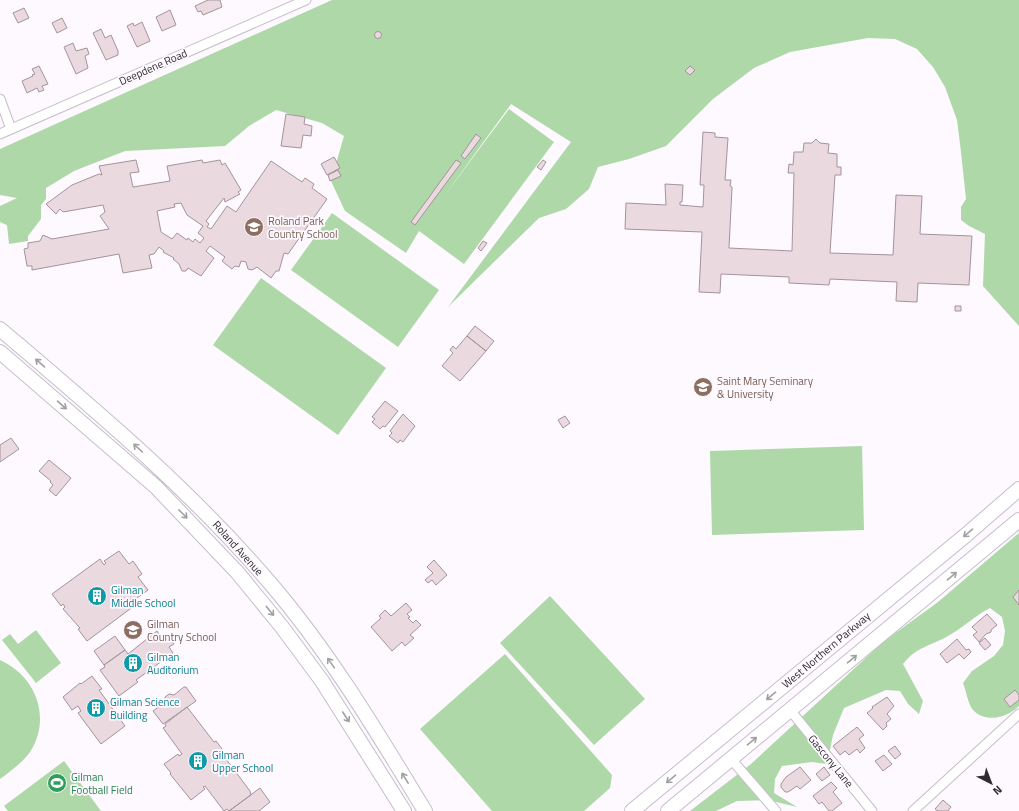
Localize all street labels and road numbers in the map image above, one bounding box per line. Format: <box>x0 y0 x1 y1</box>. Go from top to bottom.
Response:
street label: Deepdene Road <box>116 45 190 89</box>
street label: Roland Avenue <box>209 517 267 579</box>
street label: West Northern Parkway <box>778 608 874 692</box>
street label: Gascony Lane <box>805 731 858 791</box>

